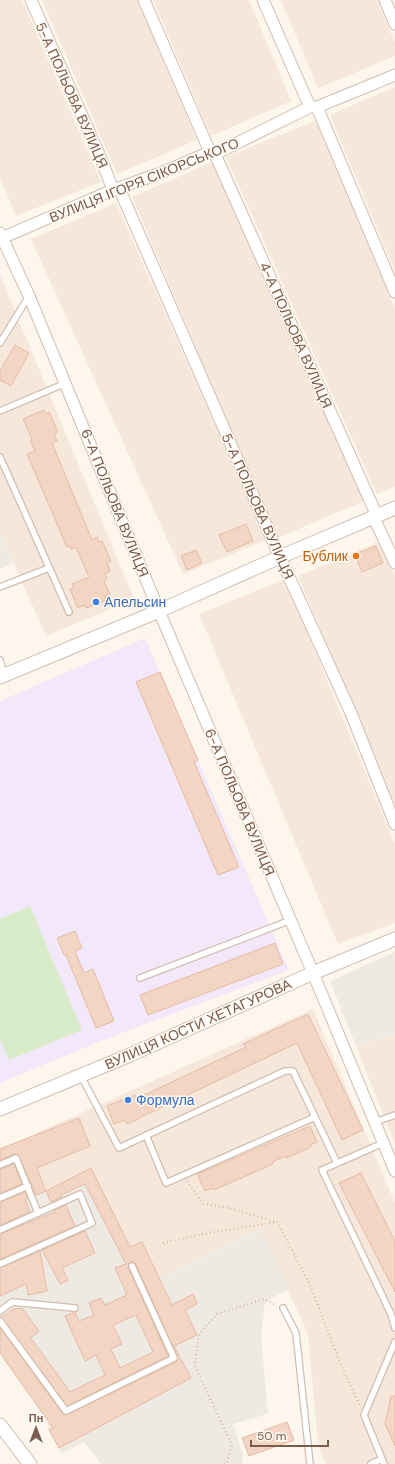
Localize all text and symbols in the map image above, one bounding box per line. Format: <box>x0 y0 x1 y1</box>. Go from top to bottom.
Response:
street label: 5-А ПОЛЬОВА ВУЛИЦЯ <box>32 19 112 171</box>
street label: ВУЛИЦЯ ІГОРЯ СІКОРСЬКОГО <box>46 134 242 226</box>
street label: 4-А ПОЛЬОВА ВУЛИЦЯ <box>256 259 336 411</box>
street label: 6-А ПОЛЬОВА ВУЛИЦЯ <box>77 426 153 580</box>
street label: 5-А ПОЛЬОВА ВУЛИЦЯ <box>218 430 298 582</box>
place label: Бублик <box>302 547 349 565</box>
marker: Бублик <box>351 551 361 561</box>
place label: Апельсин <box>104 593 166 611</box>
marker: Апельсин <box>91 597 101 607</box>
street label: 6-А ПОЛЬОВА ВУЛИЦЯ <box>201 726 279 878</box>
street label: ВУЛИЦЯ КОСТИ ХЕТАГУРОВА <box>102 974 295 1073</box>
place label: Формула <box>136 1091 195 1109</box>
marker: Формула <box>123 1095 133 1105</box>
north arrow <box>16 1408 56 1448</box>
text: Пн <box>29 1411 43 1425</box>
scale bar <box>251 1422 328 1448</box>
text: 50 m <box>257 1428 286 1444</box>

